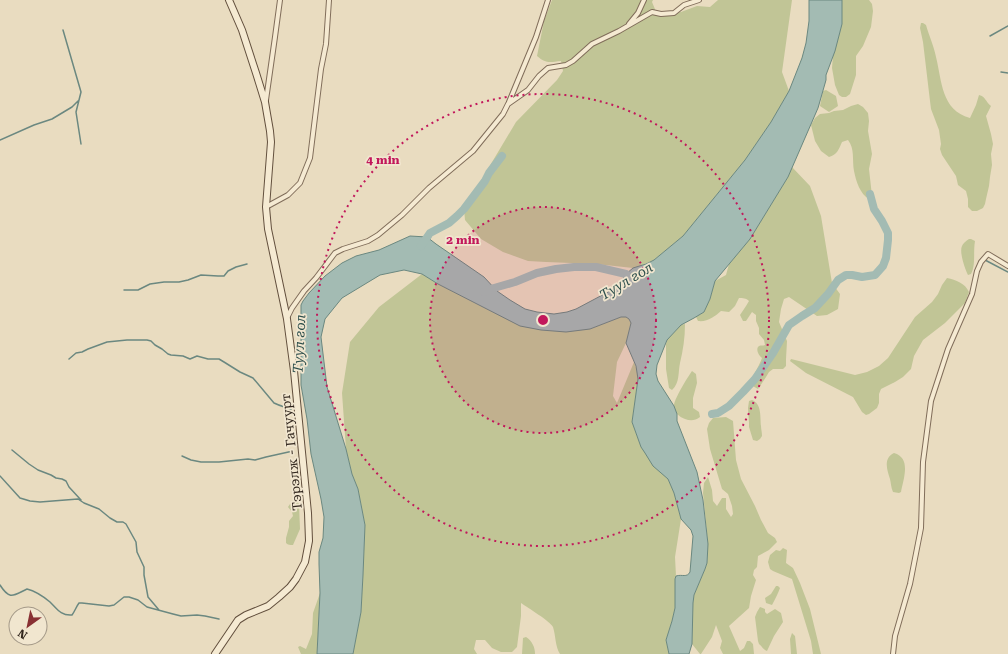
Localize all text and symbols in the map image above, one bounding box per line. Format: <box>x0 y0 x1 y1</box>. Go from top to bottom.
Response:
text: 4 min <box>366 153 400 167</box>
text: 2 min <box>446 233 480 247</box>
water label: Туул гол <box>596 259 656 303</box>
centre of rings <box>536 313 550 327</box>
water label: Туул гол <box>289 314 309 374</box>
street label: Тэрэлж - Гачуурт <box>278 393 305 511</box>
north arrow <box>8 606 48 646</box>
text: N <box>15 626 30 642</box>

